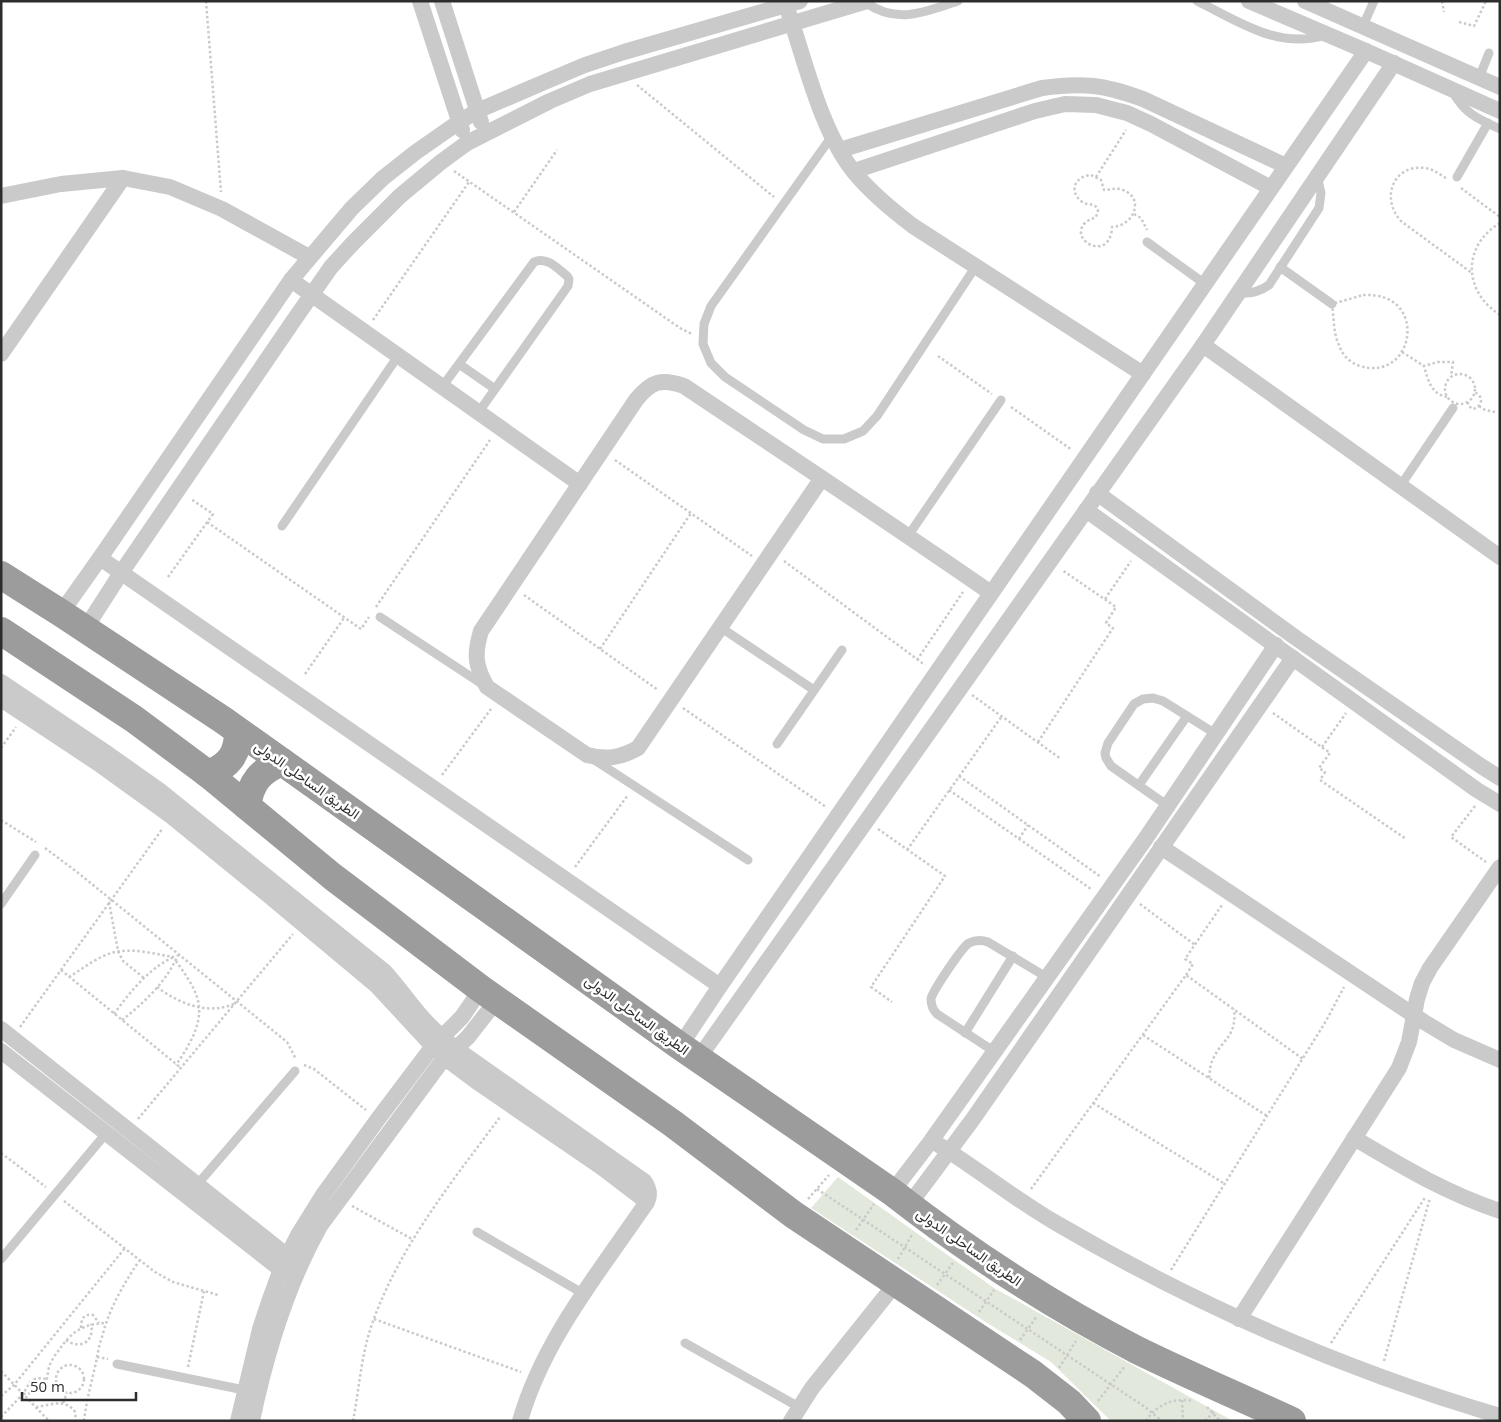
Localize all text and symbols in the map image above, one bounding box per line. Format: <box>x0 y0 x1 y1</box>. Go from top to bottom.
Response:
street label: الطريق الساحلى الدولى <box>251 736 364 823</box>
street label: الطريق الساحلى الدولى <box>581 970 693 1059</box>
street label: الطريق الساحلى الدولى <box>913 1203 1026 1290</box>
scale bar <box>22 1370 136 1402</box>
text: 50 m <box>30 1376 65 1396</box>

